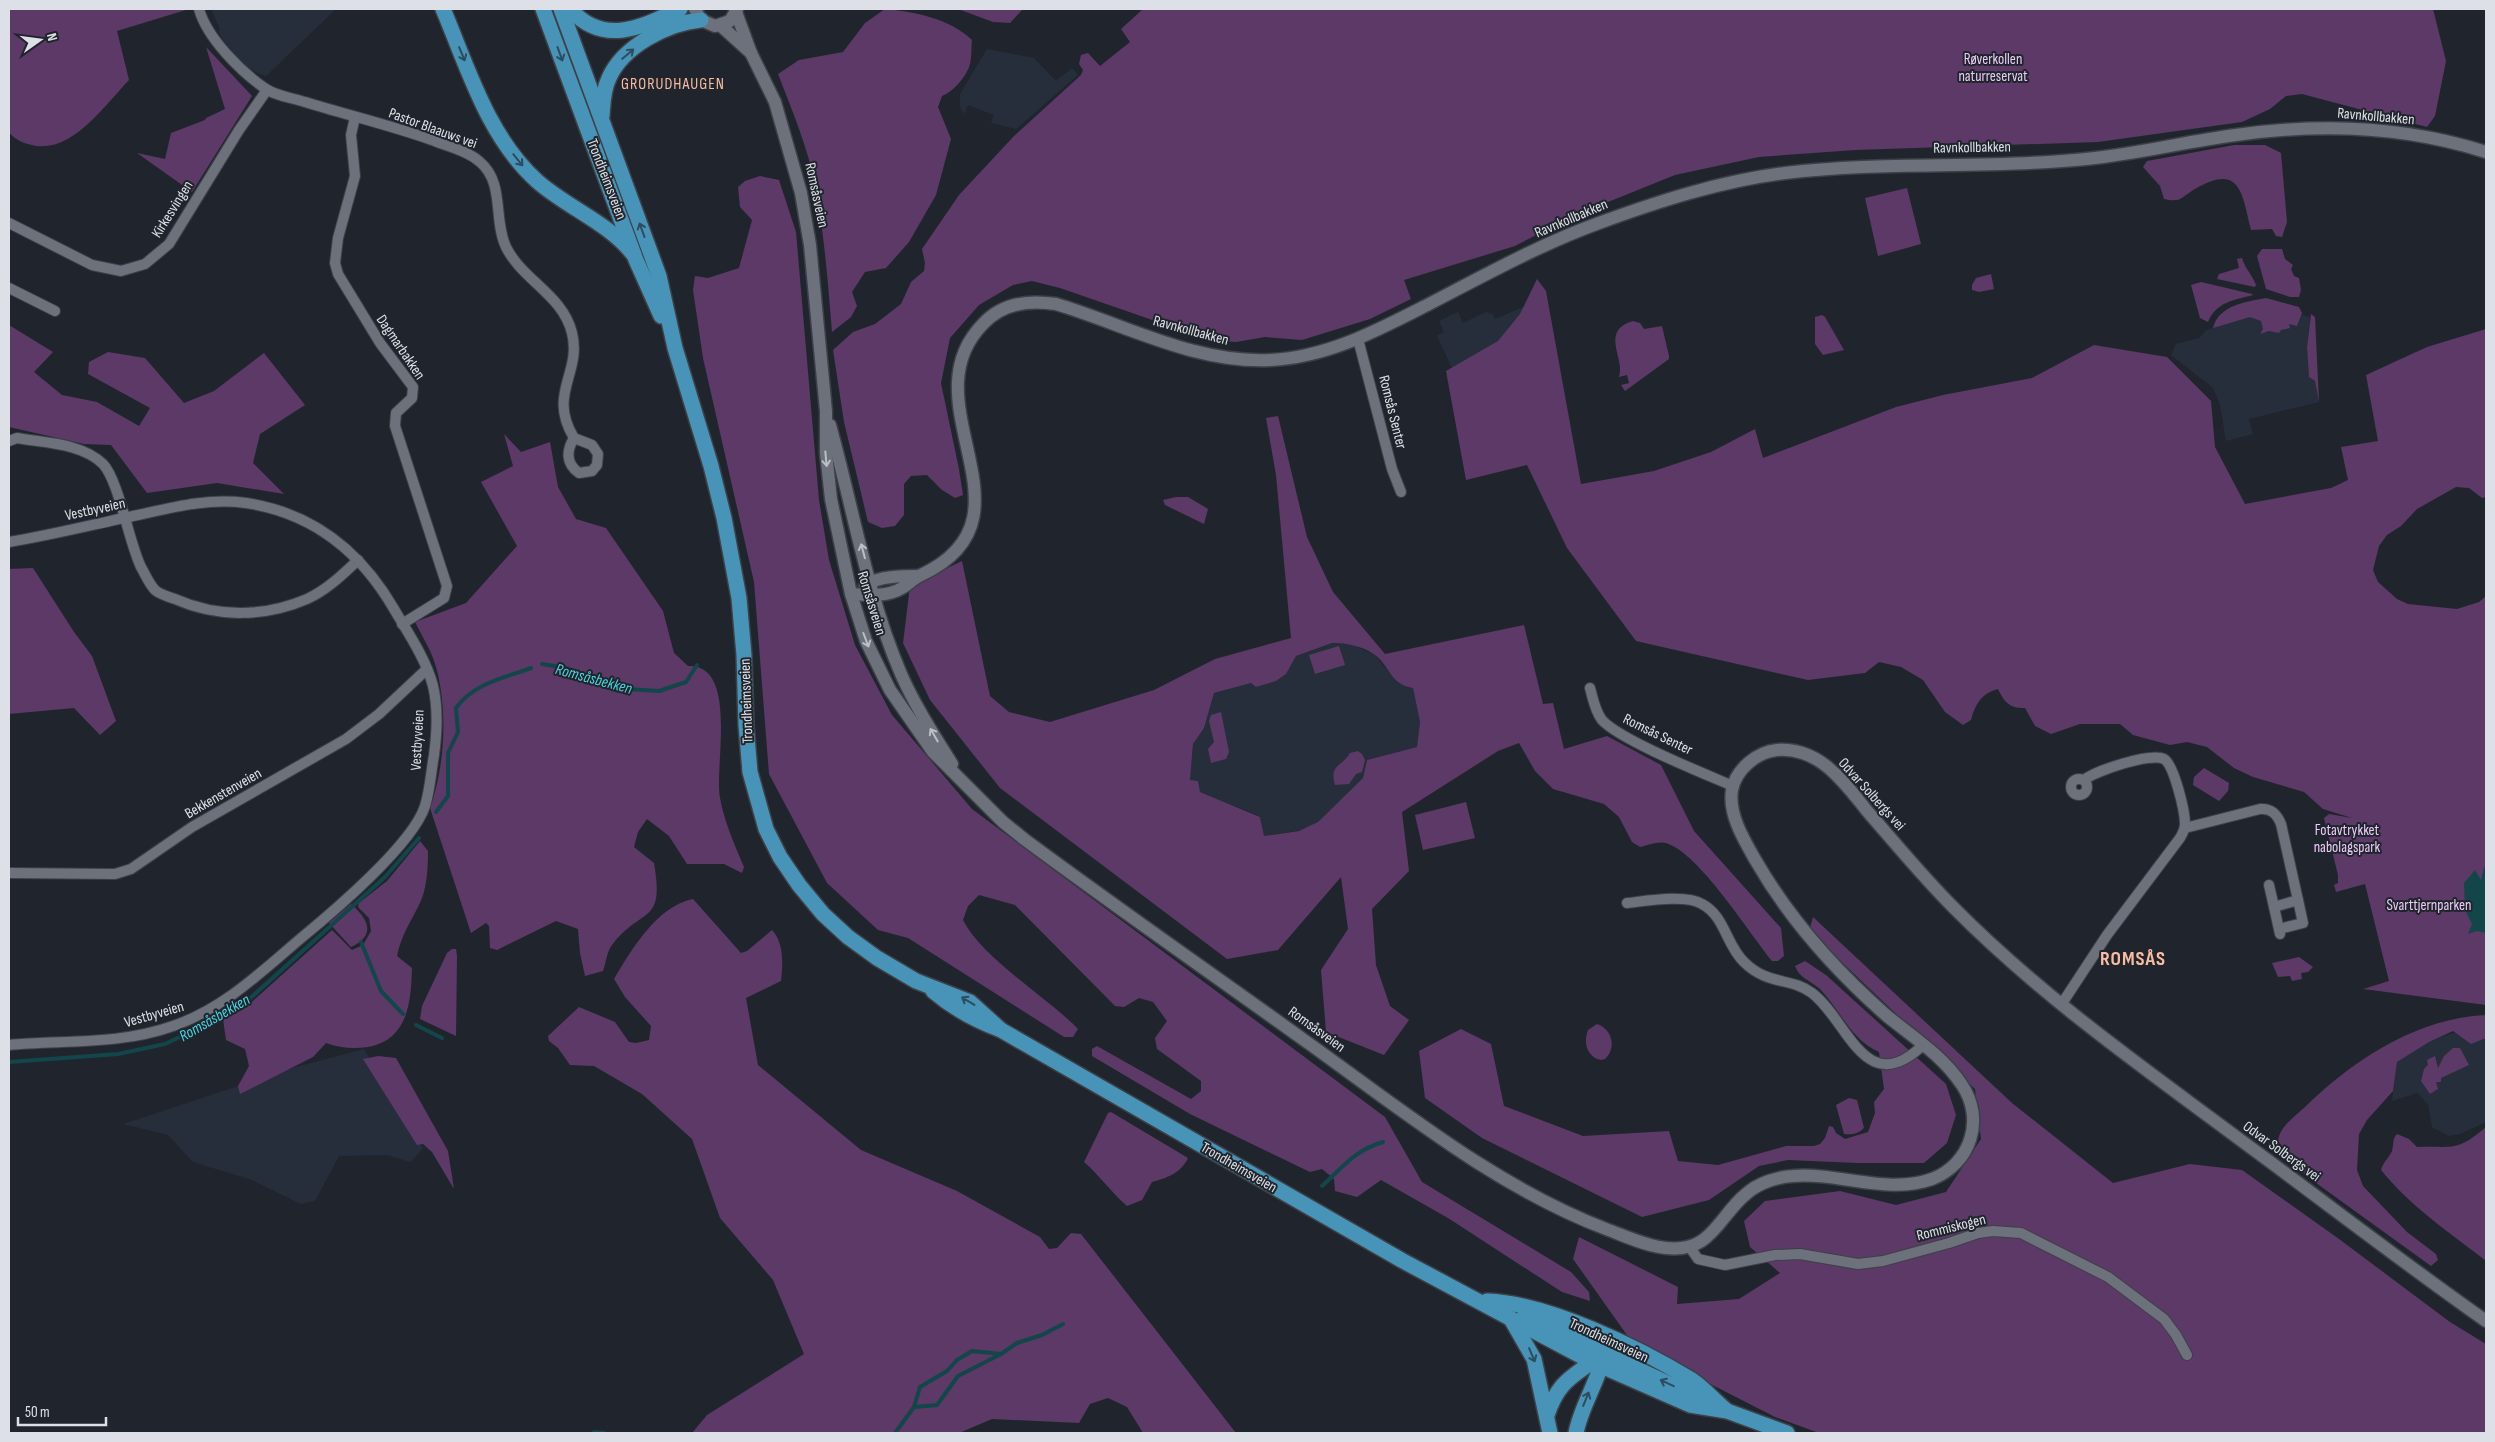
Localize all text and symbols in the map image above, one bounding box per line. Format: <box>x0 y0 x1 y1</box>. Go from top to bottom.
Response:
north arrow <box>15 15 65 65</box>
text: N <box>43 31 61 43</box>
one-way arrow <box>458 46 467 61</box>
one-way arrow <box>557 47 566 62</box>
one-way arrow <box>621 48 634 59</box>
park label: Røverkollen naturreservat <box>1958 50 2028 86</box>
district label: GRORUDHAUGEN <box>621 75 725 94</box>
street label: Pastor Blaauws vei <box>386 104 480 153</box>
street label: Ravnkollbakken <box>2336 104 2415 129</box>
street label: Trondheimsveien <box>582 136 631 222</box>
street label: Ravnkollbakken <box>1933 137 2011 158</box>
one-way arrow <box>513 154 524 167</box>
street label: Romsåsveien <box>800 161 833 229</box>
street label: Kirkesvingen <box>147 177 197 242</box>
street label: Ravnkollbakken <box>1532 195 1611 242</box>
one-way arrow <box>637 223 646 238</box>
street label: Dagmarbakken <box>372 311 429 383</box>
street label: Ravnkollbakken <box>1151 311 1231 350</box>
street label: Romsås Senter <box>1374 373 1411 452</box>
one-way arrow <box>822 451 831 467</box>
street label: Vestbyveien <box>63 494 127 525</box>
one-way arrow <box>858 544 867 560</box>
street label: Romsåsveien <box>853 569 890 637</box>
one-way arrow <box>862 632 871 648</box>
street label: Trondheimsveien <box>736 658 757 744</box>
water label: Romsåsbekken <box>553 660 634 699</box>
street label: Vestbyveien <box>406 709 429 771</box>
street label: Romsås Senter <box>1620 709 1696 760</box>
one-way arrow <box>929 727 939 742</box>
street label: Odvar Solbergs vei <box>1834 754 1909 835</box>
street label: Bekkenstenveien <box>181 764 265 823</box>
park label: Fotavtrykket nabolagspark <box>2314 821 2381 857</box>
park label: Svarttjernparken <box>2386 896 2472 915</box>
district label: ROMSÅS <box>2100 947 2166 971</box>
water label: Romsåsbekken <box>176 990 254 1046</box>
one-way arrow <box>962 996 976 1006</box>
street label: Vestbyveien <box>122 997 186 1032</box>
street label: Romsåsveien <box>1284 1002 1349 1056</box>
street label: Odvar Solbergs vei <box>2239 1117 2324 1186</box>
street label: Trondheimsveien <box>1197 1138 1280 1197</box>
street label: Rommiskogen <box>1915 1210 1988 1245</box>
street label: Trondheimsveien <box>1566 1314 1651 1367</box>
one-way arrow <box>1527 1347 1537 1362</box>
one-way arrow <box>1660 1377 1675 1387</box>
one-way arrow <box>1582 1392 1591 1407</box>
scale bar <box>18 1394 105 1426</box>
text: 50 m <box>25 1403 50 1422</box>

